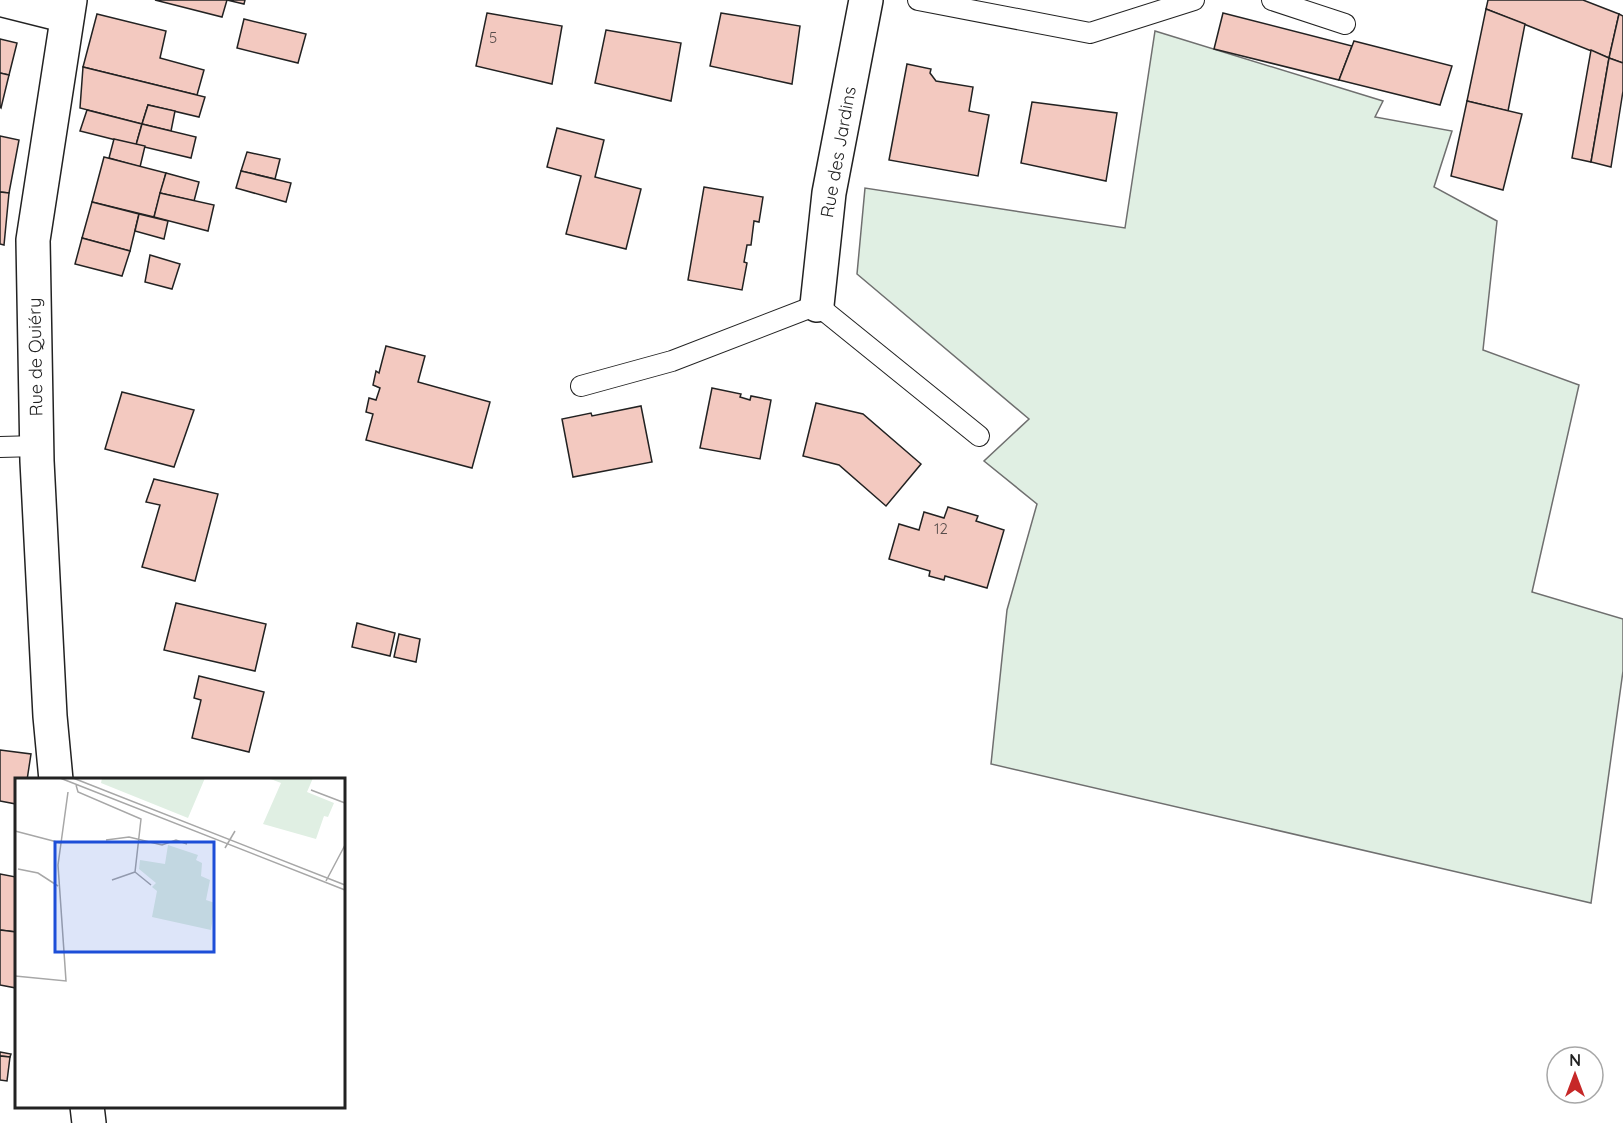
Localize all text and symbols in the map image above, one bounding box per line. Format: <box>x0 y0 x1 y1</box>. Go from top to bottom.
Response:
house number: 5 <box>489 28 497 47</box>
street label: Rue des Jardins <box>815 85 861 219</box>
street label: Rue de Quiéry <box>22 298 48 416</box>
house number: 12 <box>934 519 948 538</box>
inset map <box>15 778 345 1108</box>
north arrow <box>1545 1045 1605 1105</box>
text: N <box>1569 1050 1581 1070</box>

